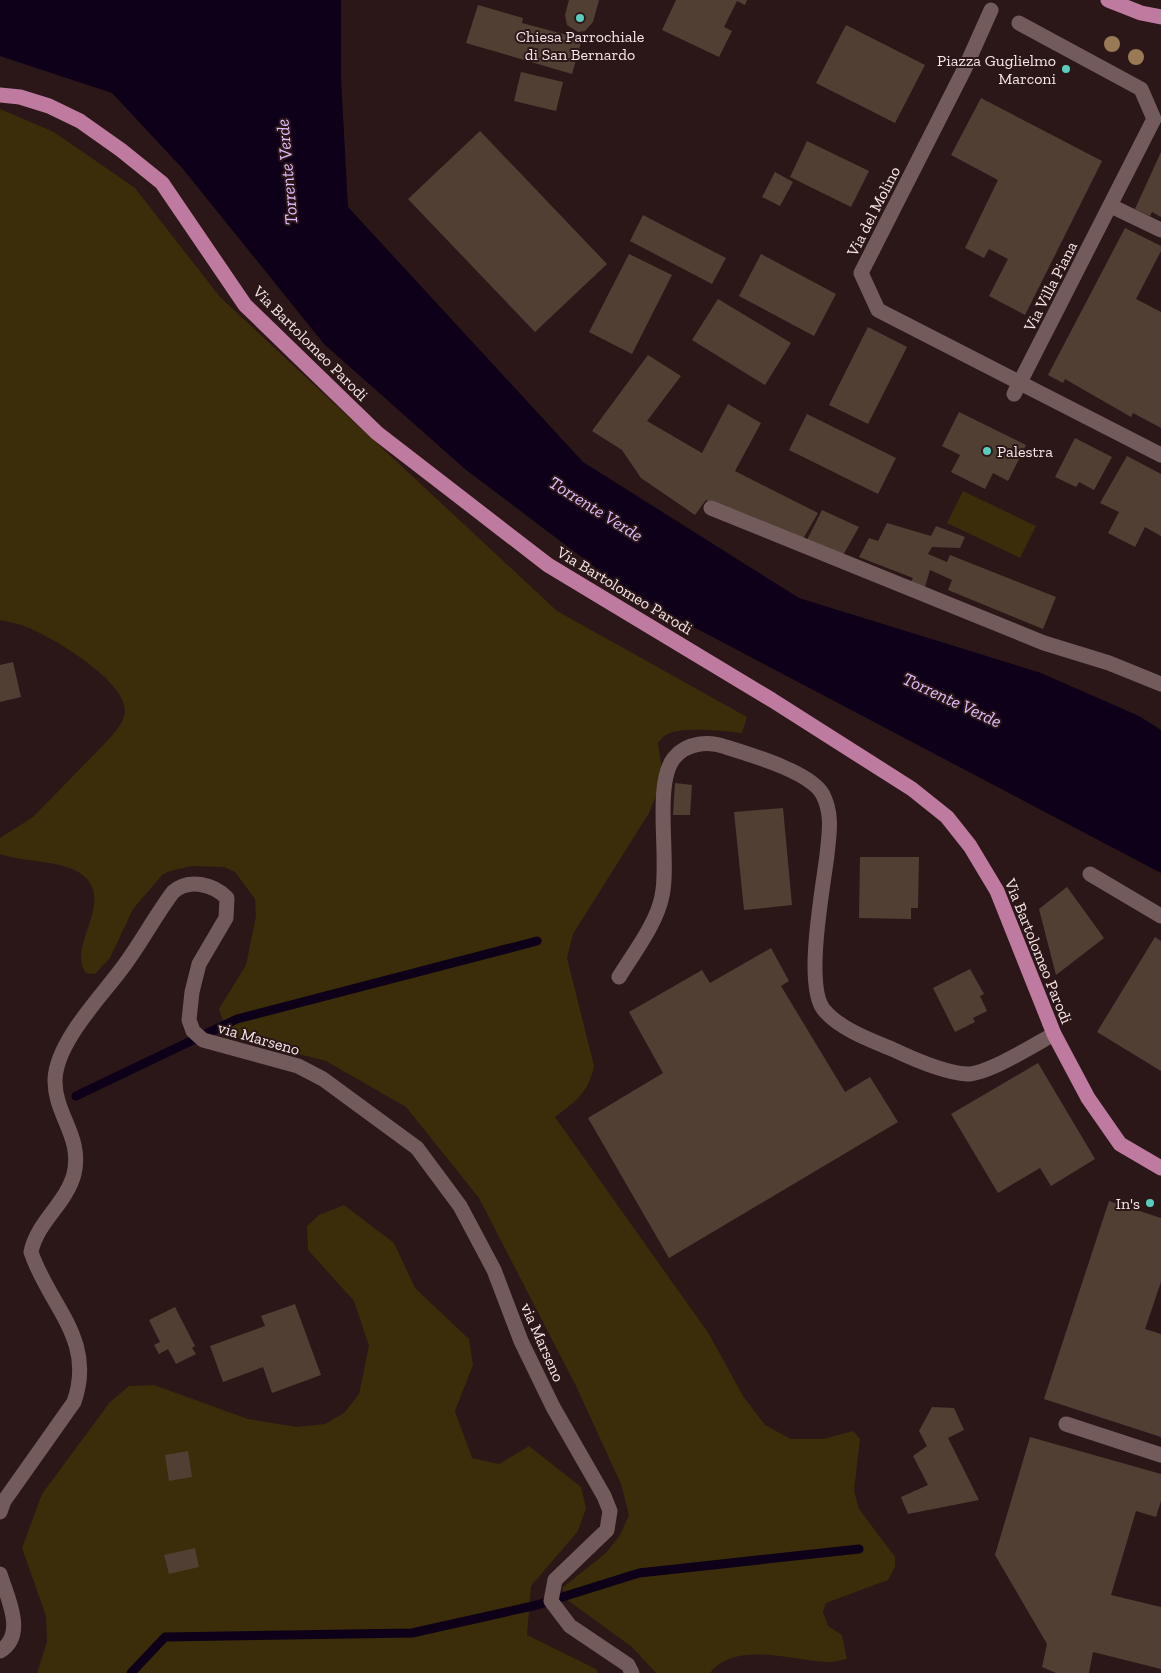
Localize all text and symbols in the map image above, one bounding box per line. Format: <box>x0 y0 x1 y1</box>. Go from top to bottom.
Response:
marker: Chiesa Parrochiale di San Bernardo <box>574 12 586 24</box>
place label: Chiesa Parrochiale di San Bernardo <box>516 27 644 64</box>
place label: Piazza Guglielmo Marconi <box>937 51 1057 88</box>
marker: Piazza Guglielmo Marconi <box>1060 63 1072 75</box>
water label: Torrente Verde <box>271 118 303 226</box>
street label: Via del Molino <box>842 163 904 260</box>
street label: Via Villa Piana <box>1019 238 1081 335</box>
street label: Via Bartolomeo Parodi <box>248 281 372 405</box>
place label: Palestra <box>997 442 1053 461</box>
marker: Palestra <box>981 445 993 457</box>
water label: Torrente Verde <box>545 471 647 547</box>
street label: Via Bartolomeo Parodi <box>553 542 696 639</box>
water label: Torrente Verde <box>899 667 1005 733</box>
street label: Via Bartolomeo Parodi <box>1000 875 1077 1027</box>
street label: via Marseno <box>216 1018 302 1059</box>
place label: In's <box>1116 1194 1140 1213</box>
marker: In's <box>1144 1197 1156 1209</box>
street label: via Marseno <box>517 1300 568 1385</box>

